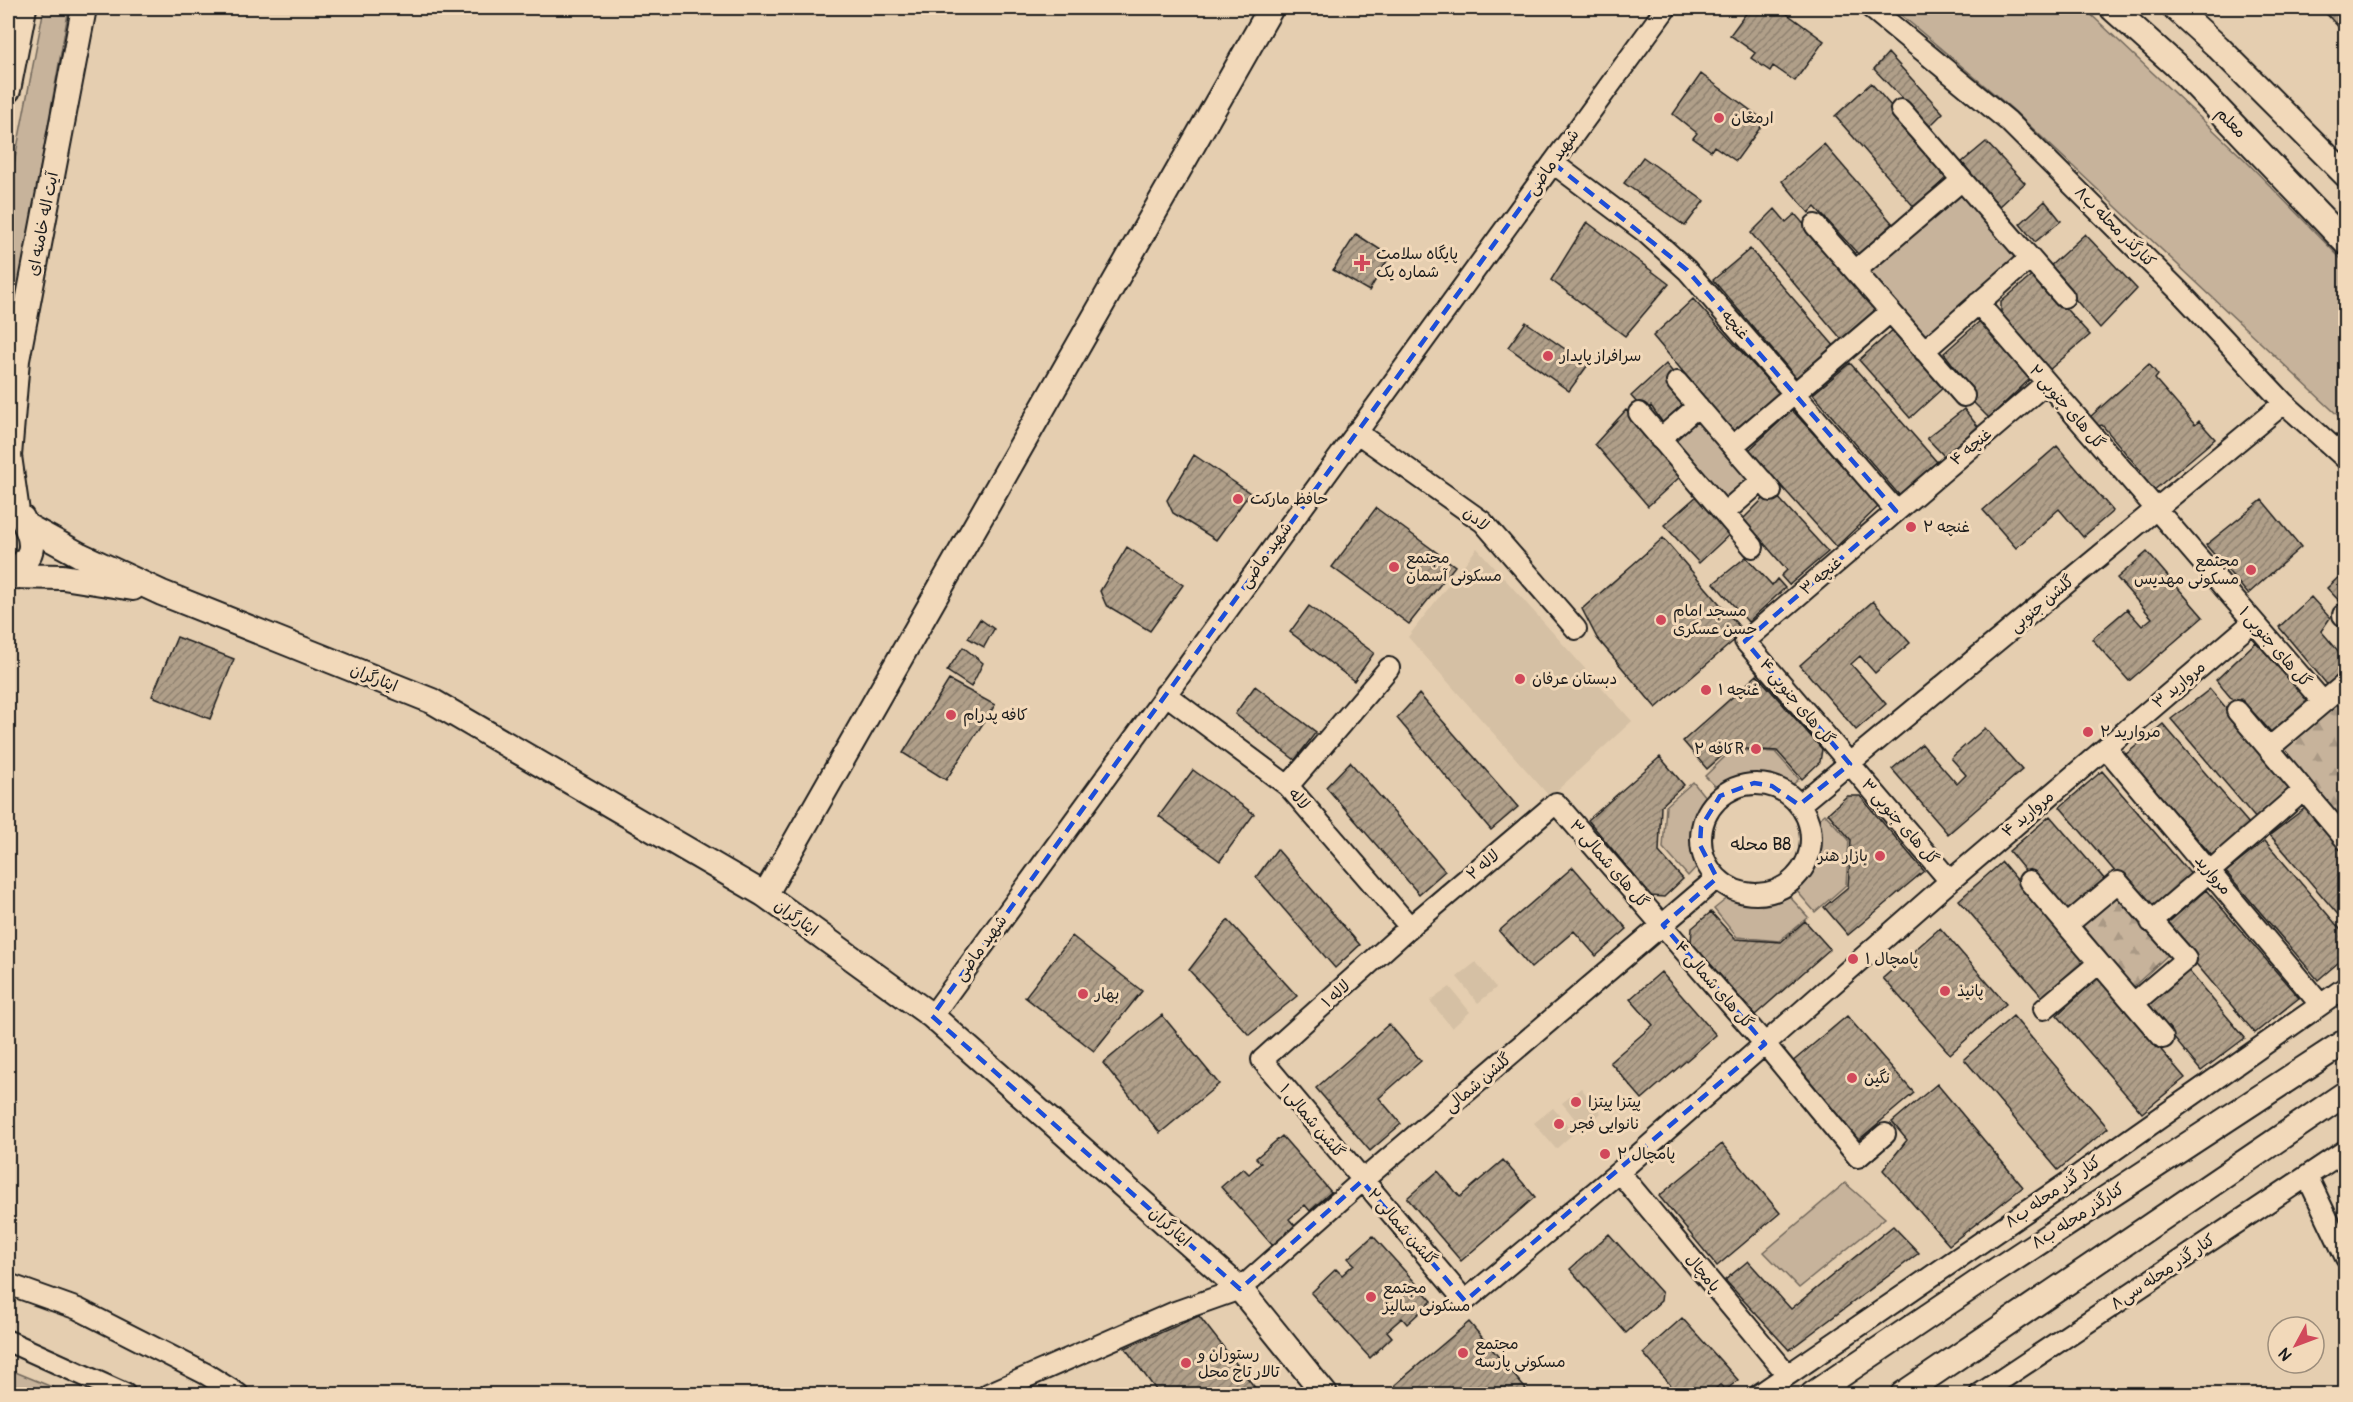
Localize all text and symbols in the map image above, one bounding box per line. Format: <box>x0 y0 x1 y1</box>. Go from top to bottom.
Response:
street label: معلم <box>2210 103 2250 144</box>
place label: ارمغان <box>1731 108 1774 128</box>
marker: ارمغان <box>1712 111 1726 125</box>
street label: شهید ماضی <box>1522 125 1584 199</box>
street label: آیت اله خامنه ای <box>23 169 63 278</box>
street label: کنارگذر محله ب۸ <box>2070 182 2160 272</box>
place label: پایگاه سلامت شماره یک <box>1376 244 1458 282</box>
marker: پایگاه سلامت شماره یک <box>1353 254 1371 272</box>
street label: غنچه <box>1717 306 1753 344</box>
place label: سرافراز پایدار <box>1558 346 1641 366</box>
marker: سرافراز پایدار <box>1541 349 1555 363</box>
street label: گل های جنوبی ۲ <box>2025 361 2109 453</box>
street label: غنچه ۴ <box>1946 424 1996 470</box>
place label: حافظ مارکت <box>1250 489 1328 509</box>
marker: حافظ مارکت <box>1231 492 1245 506</box>
street label: لادن <box>1459 502 1493 536</box>
place label: غنچه ۲ <box>1923 517 1970 537</box>
street label: شهید ماضی <box>1235 518 1297 592</box>
marker: غنچه ۲ <box>1904 520 1918 534</box>
place label: مجتمع مسکونی آسمان <box>1406 548 1502 586</box>
place label: مجتمع مسکونی مهدیس <box>2134 551 2239 589</box>
street label: غنچه ۳ <box>1796 552 1846 600</box>
marker: مجتمع مسکونی آسمان <box>1387 560 1401 574</box>
marker: مجتمع مسکونی مهدیس <box>2244 563 2258 577</box>
street label: گلشن جنوبی <box>2006 571 2079 637</box>
place label: مسجد امام حسن عسکری <box>1673 601 1758 639</box>
street label: گل های جنوبی ۱ <box>2234 603 2316 692</box>
marker: مسجد امام حسن عسکری <box>1654 613 1668 627</box>
street label: گل های جنوبی ۴ <box>1755 655 1839 749</box>
street label: مروارید ۳ <box>2148 657 2210 713</box>
street label: ایثارگران <box>347 660 401 696</box>
place label: دبستان عرفان <box>1532 669 1617 689</box>
marker: دبستان عرفان <box>1513 672 1527 686</box>
place label: غنچه ۱ <box>1718 680 1760 700</box>
marker: غنچه ۱ <box>1699 683 1713 697</box>
place label: کافه پدرام <box>963 705 1028 727</box>
marker: کافه پدرام <box>944 708 958 722</box>
place label: مروارید ۲ <box>2100 722 2161 742</box>
marker: مروارید ۲ <box>2081 725 2095 739</box>
place label: کافه ۲R <box>1694 739 1744 759</box>
marker: کافه ۲R <box>1749 742 1763 756</box>
street label: گل های جنوبی ۳ <box>1857 775 1943 869</box>
street label: لاله <box>1284 784 1314 814</box>
street label: مروارید ۴ <box>1998 786 2058 842</box>
street label: گل های شمالی ۳ <box>1565 816 1653 913</box>
district label: محله B8 <box>1731 833 1791 856</box>
street label: لاله ۲ <box>1462 846 1504 884</box>
place label: بازار هنر <box>1816 846 1868 866</box>
marker: بازار هنر <box>1873 849 1887 863</box>
street label: مروارید <box>2190 851 2236 899</box>
street label: ایثارگران <box>770 895 822 941</box>
street label: شهید ماضی <box>950 911 1012 985</box>
street label: گل های شمالی ۴ <box>1670 937 1758 1033</box>
place label: پامچال ۱ <box>1865 949 1918 969</box>
marker: پامچال ۱ <box>1846 952 1860 966</box>
street label: لاله ۱ <box>1318 976 1354 1012</box>
place label: پانیذ <box>1957 981 1984 1001</box>
place label: بهار <box>1093 984 1119 1004</box>
marker: پانیذ <box>1938 984 1952 998</box>
marker: بهار <box>1076 987 1090 1001</box>
street label: گلشن شمالی <box>1440 1049 1516 1117</box>
place label: نگین <box>1864 1068 1890 1088</box>
marker: نگین <box>1845 1071 1859 1085</box>
street label: گلشن شمالی ۱ <box>1275 1080 1349 1162</box>
place label: پیتزا پیتزا <box>1588 1092 1641 1112</box>
marker: پیتزا پیتزا <box>1569 1095 1583 1109</box>
place label: نانوایی فجر <box>1569 1114 1640 1134</box>
marker: نانوایی فجر <box>1552 1117 1566 1131</box>
place label: پامچال ۲ <box>1617 1144 1675 1164</box>
marker: پامچال ۲ <box>1598 1147 1612 1161</box>
street label: کنار گذر محله ب۸ <box>2001 1151 2105 1232</box>
street label: کنارگذر محله ب۸ <box>2028 1179 2128 1253</box>
street label: گلشن شمالی ۲ <box>1363 1184 1441 1270</box>
street label: ایثارگران <box>1145 1203 1195 1251</box>
street label: کنار گذر محله سی۸ <box>2107 1230 2219 1314</box>
street label: پامچال <box>1681 1250 1725 1296</box>
place label: مجتمع مسکونی سالیز <box>1381 1278 1470 1316</box>
marker: مجتمع مسکونی سالیز <box>1364 1290 1378 1304</box>
north arrow <box>2266 1315 2326 1375</box>
place label: مجتمع مسکونی پارسه <box>1475 1334 1565 1372</box>
text: N <box>2274 1343 2297 1365</box>
place label: رستوران و تالار تاج محل <box>1196 1344 1280 1382</box>
marker: مجتمع مسکونی پارسه <box>1456 1346 1470 1360</box>
marker: رستوران و تالار تاج محل <box>1179 1356 1193 1370</box>

